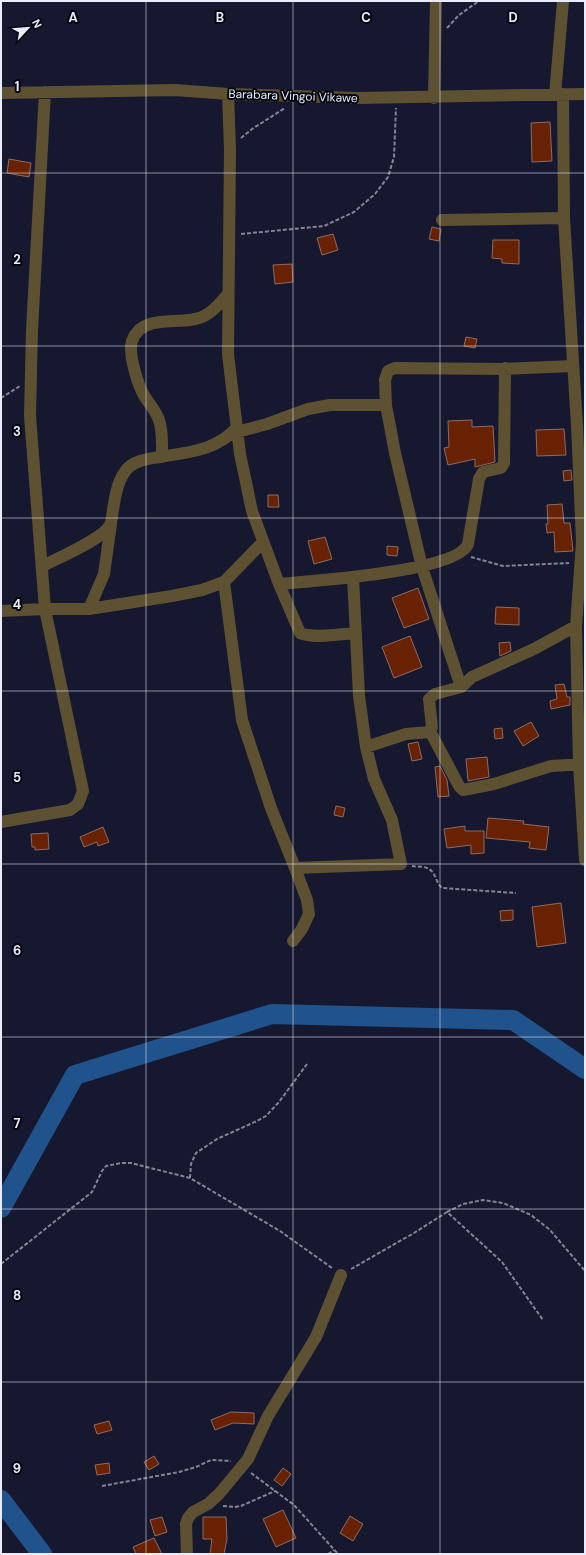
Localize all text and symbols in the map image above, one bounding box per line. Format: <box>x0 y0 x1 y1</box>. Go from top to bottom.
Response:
north arrow <box>8 8 48 48</box>
text: A <box>68 9 78 26</box>
text: B <box>216 9 224 26</box>
text: C <box>361 9 371 26</box>
text: D <box>508 9 518 26</box>
text: N <box>29 17 45 30</box>
text: 1 <box>15 78 19 95</box>
street label: Barabara Vingoi Vikawe <box>228 86 358 106</box>
text: 2 <box>13 251 21 268</box>
text: 3 <box>13 423 21 440</box>
text: 4 <box>13 596 21 613</box>
text: 5 <box>13 769 21 786</box>
text: 6 <box>13 942 21 959</box>
text: 7 <box>14 1115 21 1132</box>
text: 8 <box>13 1287 21 1304</box>
text: 9 <box>13 1460 21 1477</box>

